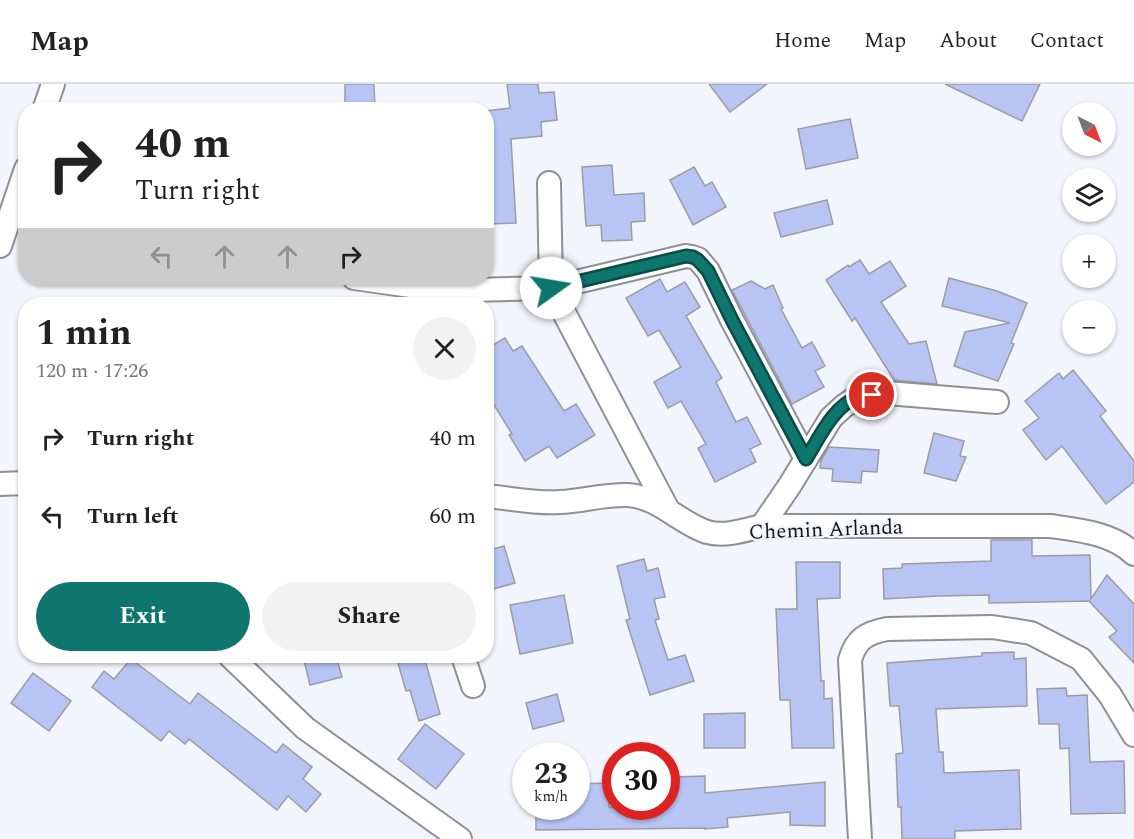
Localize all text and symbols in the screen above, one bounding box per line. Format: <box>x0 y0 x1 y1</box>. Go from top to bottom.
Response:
text: Map <box>30 20 89 63</box>
text: Home <box>774 25 831 57</box>
text: Map <box>864 25 906 57</box>
text: About <box>939 25 997 57</box>
text: Contact <box>1030 25 1104 57</box>
north arrow <box>1062 102 1116 156</box>
map controls <box>1062 102 1116 354</box>
text: 40 m <box>135 113 230 176</box>
icon: right <box>36 126 114 204</box>
button: layers <box>1062 168 1116 222</box>
text: Turn right <box>135 170 260 212</box>
button: + <box>1062 234 1116 288</box>
icon: left <box>145 240 178 273</box>
icon: ahead <box>208 240 241 273</box>
icon: ahead <box>271 240 304 273</box>
icon: right <box>334 240 367 273</box>
position arrow <box>519 256 583 320</box>
button: − <box>1062 300 1116 354</box>
text: 1 min <box>36 306 132 361</box>
button: close <box>413 317 476 380</box>
text: 120 m · 17:26 <box>36 356 148 386</box>
pin <box>846 369 897 420</box>
icon: arrive <box>855 378 888 411</box>
icon: right <box>36 422 69 455</box>
text: Turn right <box>87 422 194 455</box>
text: 40 m <box>430 422 476 455</box>
icon: left <box>36 500 69 533</box>
text: Turn left <box>87 500 179 533</box>
text: 60 m <box>430 500 476 533</box>
street label: Chemin Arlanda <box>748 511 904 549</box>
button: Exit <box>36 582 250 651</box>
button: Share <box>262 582 476 651</box>
speed limit sign: 30 <box>602 742 680 820</box>
text: 23 <box>534 751 568 797</box>
text: km/h <box>534 785 568 808</box>

